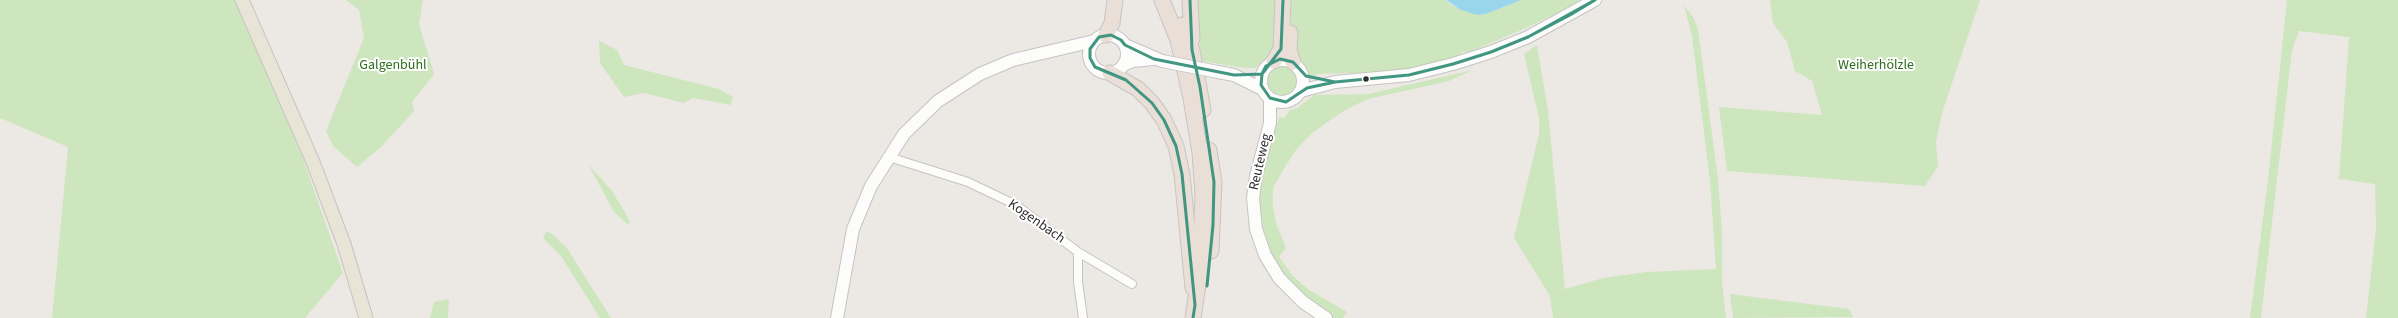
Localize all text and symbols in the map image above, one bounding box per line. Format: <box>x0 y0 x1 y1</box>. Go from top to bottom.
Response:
park label: Galgenbühl <box>359 58 427 74</box>
park label: Weiherhölzle <box>1838 58 1914 74</box>
unlabelled marker <box>1361 74 1371 84</box>
street label: Reuteweg <box>1246 132 1276 192</box>
street label: Kogenbach <box>1004 196 1068 248</box>

